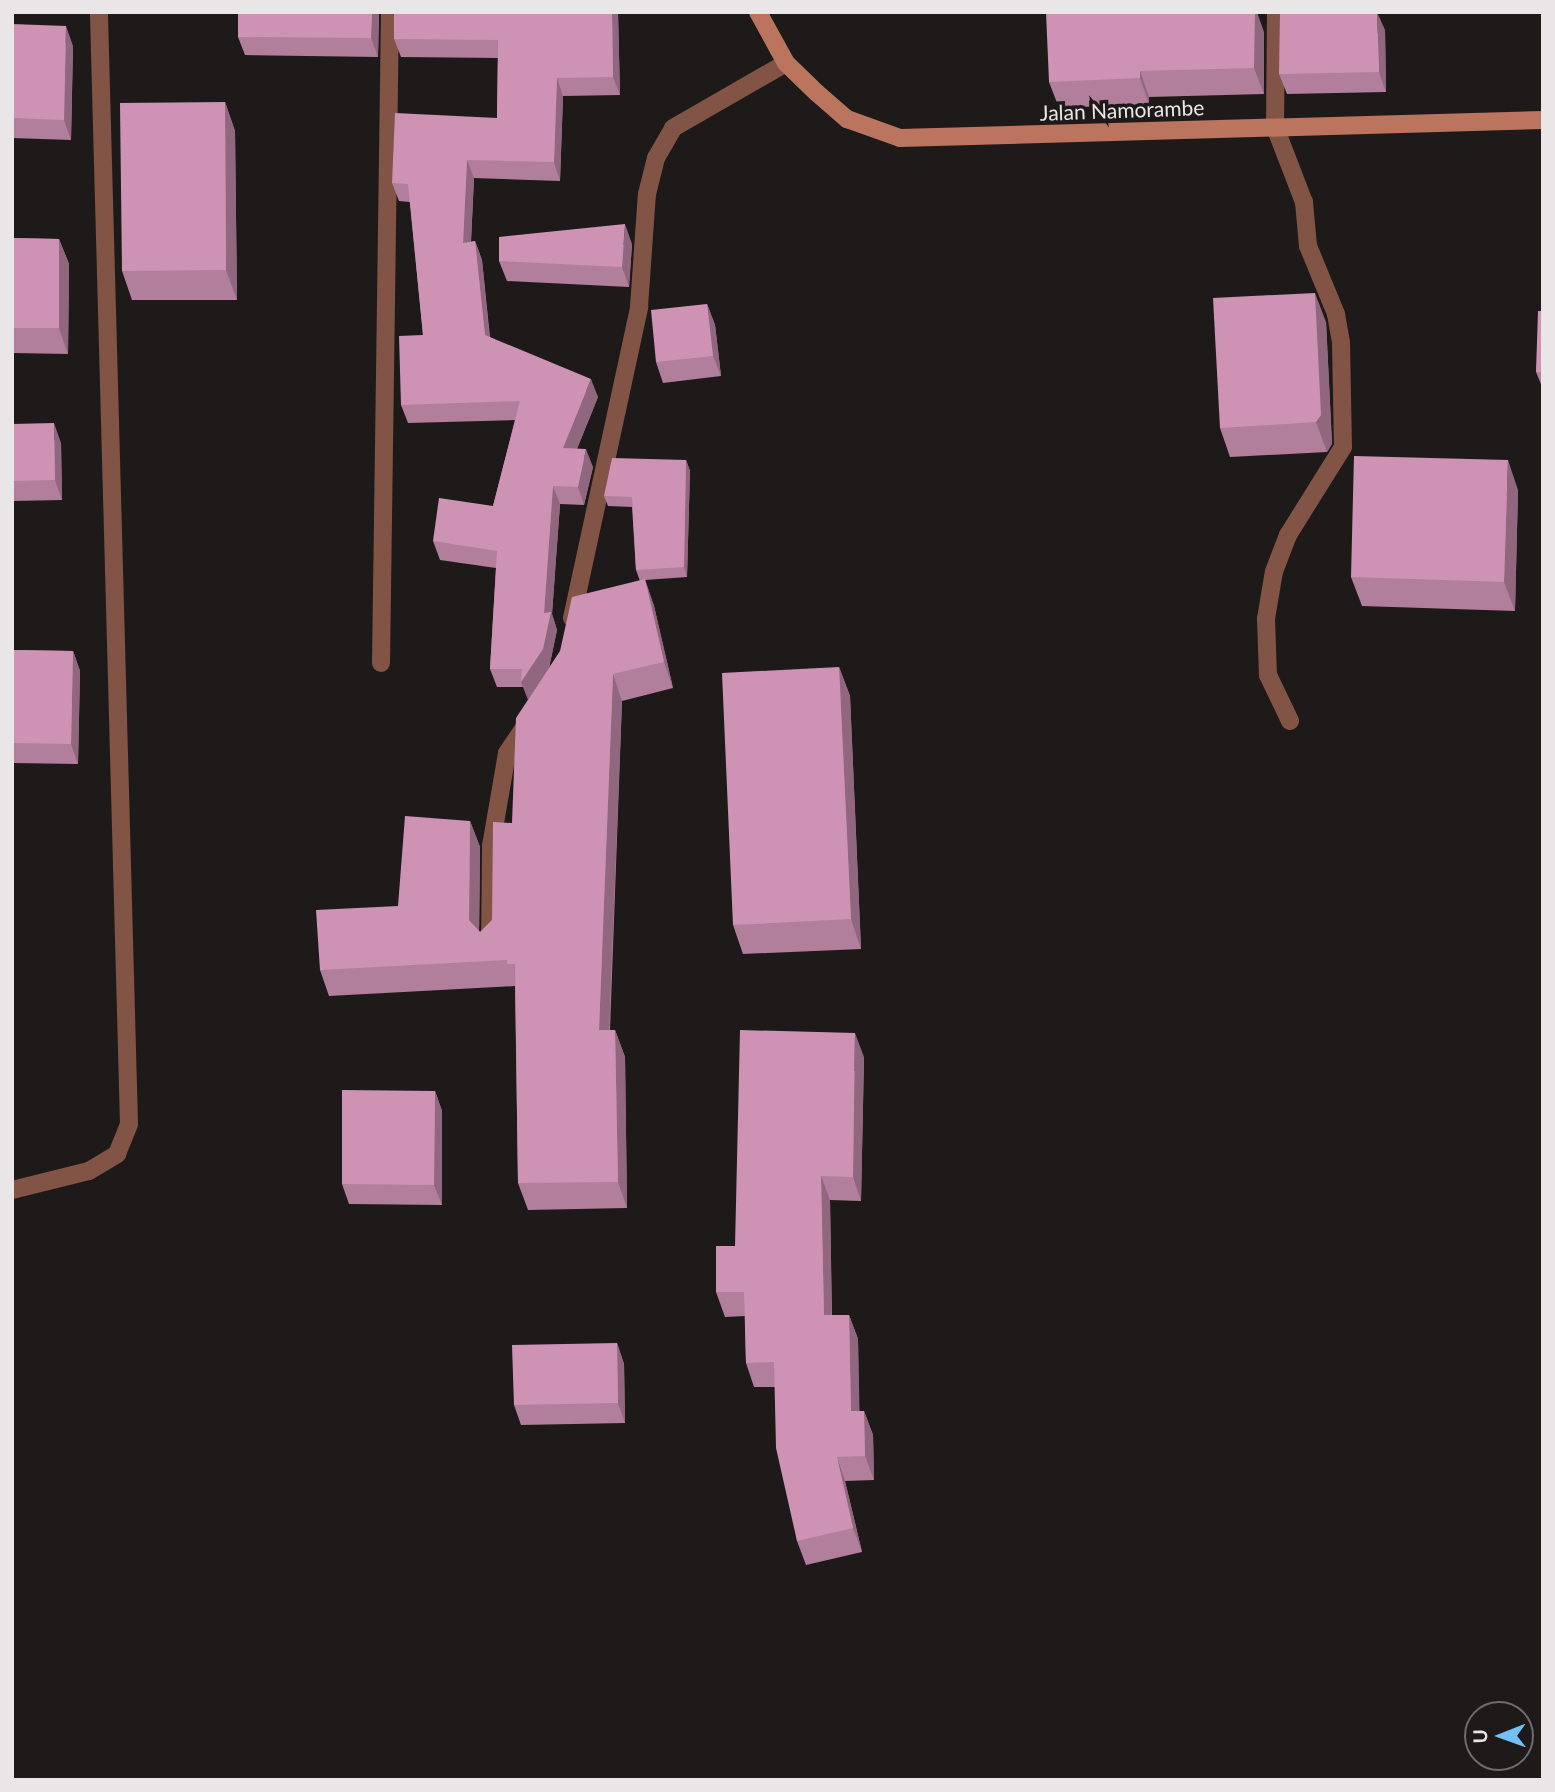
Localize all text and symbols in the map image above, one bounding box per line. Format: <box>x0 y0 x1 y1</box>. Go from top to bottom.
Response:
street label: Jalan Namorambe <box>1039 95 1205 125</box>
north arrow <box>1464 1701 1534 1771</box>
text: U <box>1468 1729 1491 1744</box>

